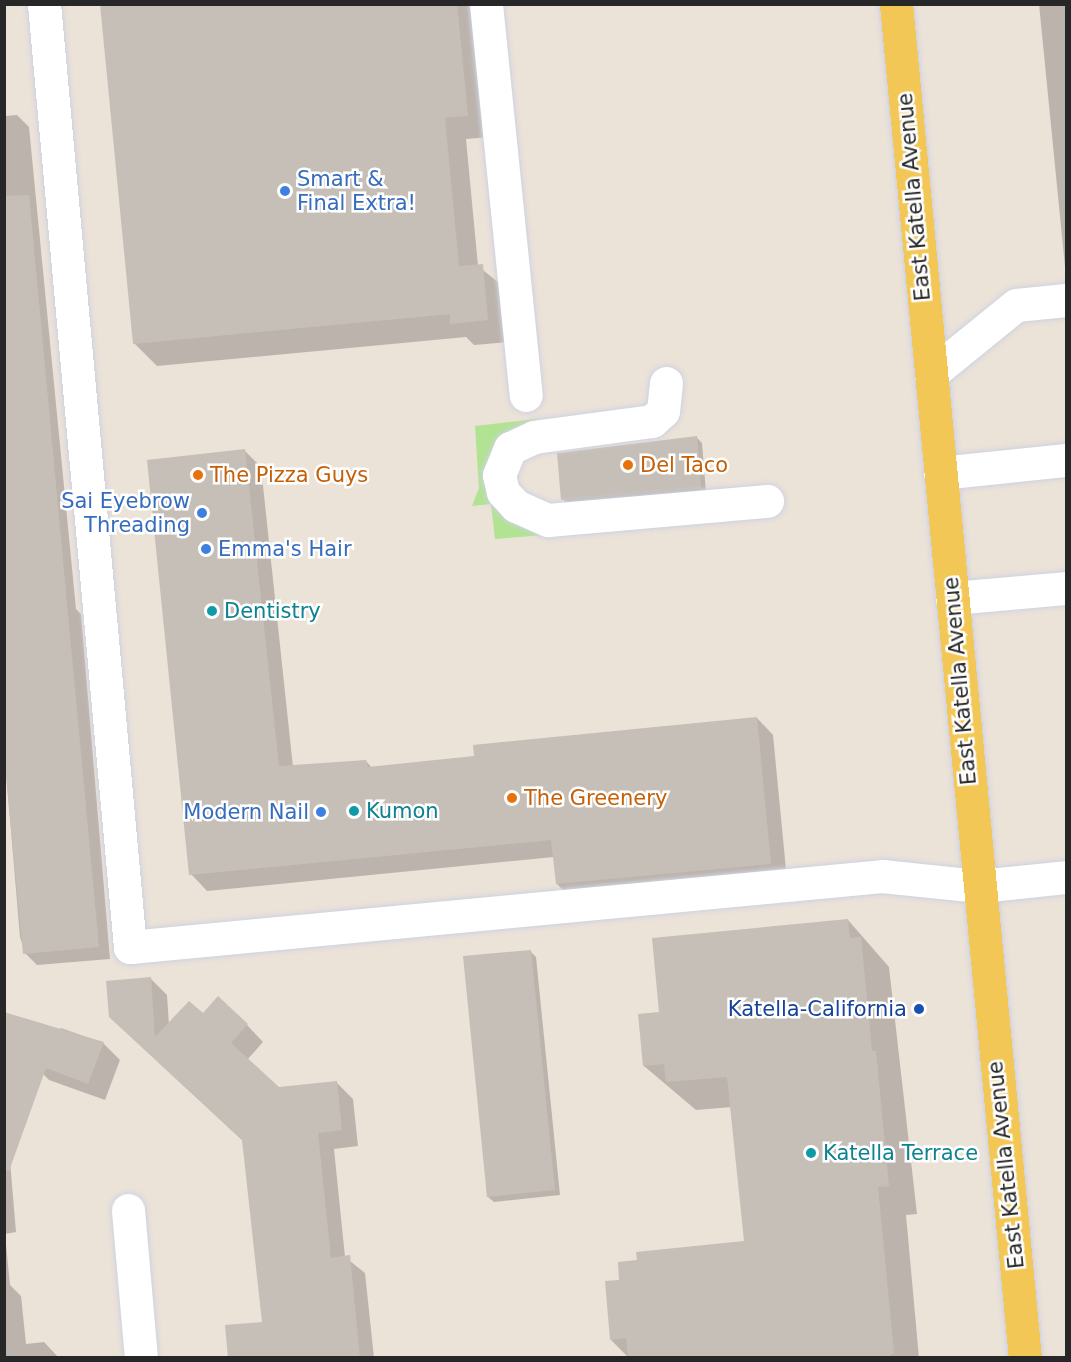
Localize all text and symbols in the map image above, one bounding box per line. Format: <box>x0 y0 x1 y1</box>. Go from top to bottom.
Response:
street label: East Katella Avenue <box>892 92 936 302</box>
place label: Smart & Final Extra! <box>297 166 416 216</box>
marker: Smart & Final Extra! <box>278 184 292 198</box>
place label: Del Taco <box>640 452 728 478</box>
marker: Del Taco <box>621 458 635 472</box>
place label: The Pizza Guys <box>210 462 368 488</box>
marker: The Pizza Guys <box>191 468 205 482</box>
place label: Sai Eyebrow Threading <box>61 488 190 538</box>
marker: Sai Eyebrow Threading <box>195 506 209 520</box>
place label: Emma's Hair <box>218 536 352 562</box>
marker: Emma's Hair <box>199 542 213 556</box>
street label: East Katella Avenue <box>938 576 982 786</box>
place label: Dentistry <box>224 598 321 624</box>
marker: Dentistry <box>205 604 219 618</box>
place label: The Greenery <box>524 785 667 811</box>
marker: The Greenery <box>505 791 519 805</box>
place label: Kumon <box>366 798 439 824</box>
place label: Modern Nail <box>183 799 309 825</box>
marker: Kumon <box>347 804 361 818</box>
marker: Modern Nail <box>314 805 328 819</box>
place label: Katella-California <box>728 996 907 1022</box>
marker: Katella-California <box>912 1002 926 1016</box>
street label: East Katella Avenue <box>983 1060 1029 1270</box>
place label: Katella Terrace <box>823 1140 978 1166</box>
marker: Katella Terrace <box>804 1146 818 1160</box>

